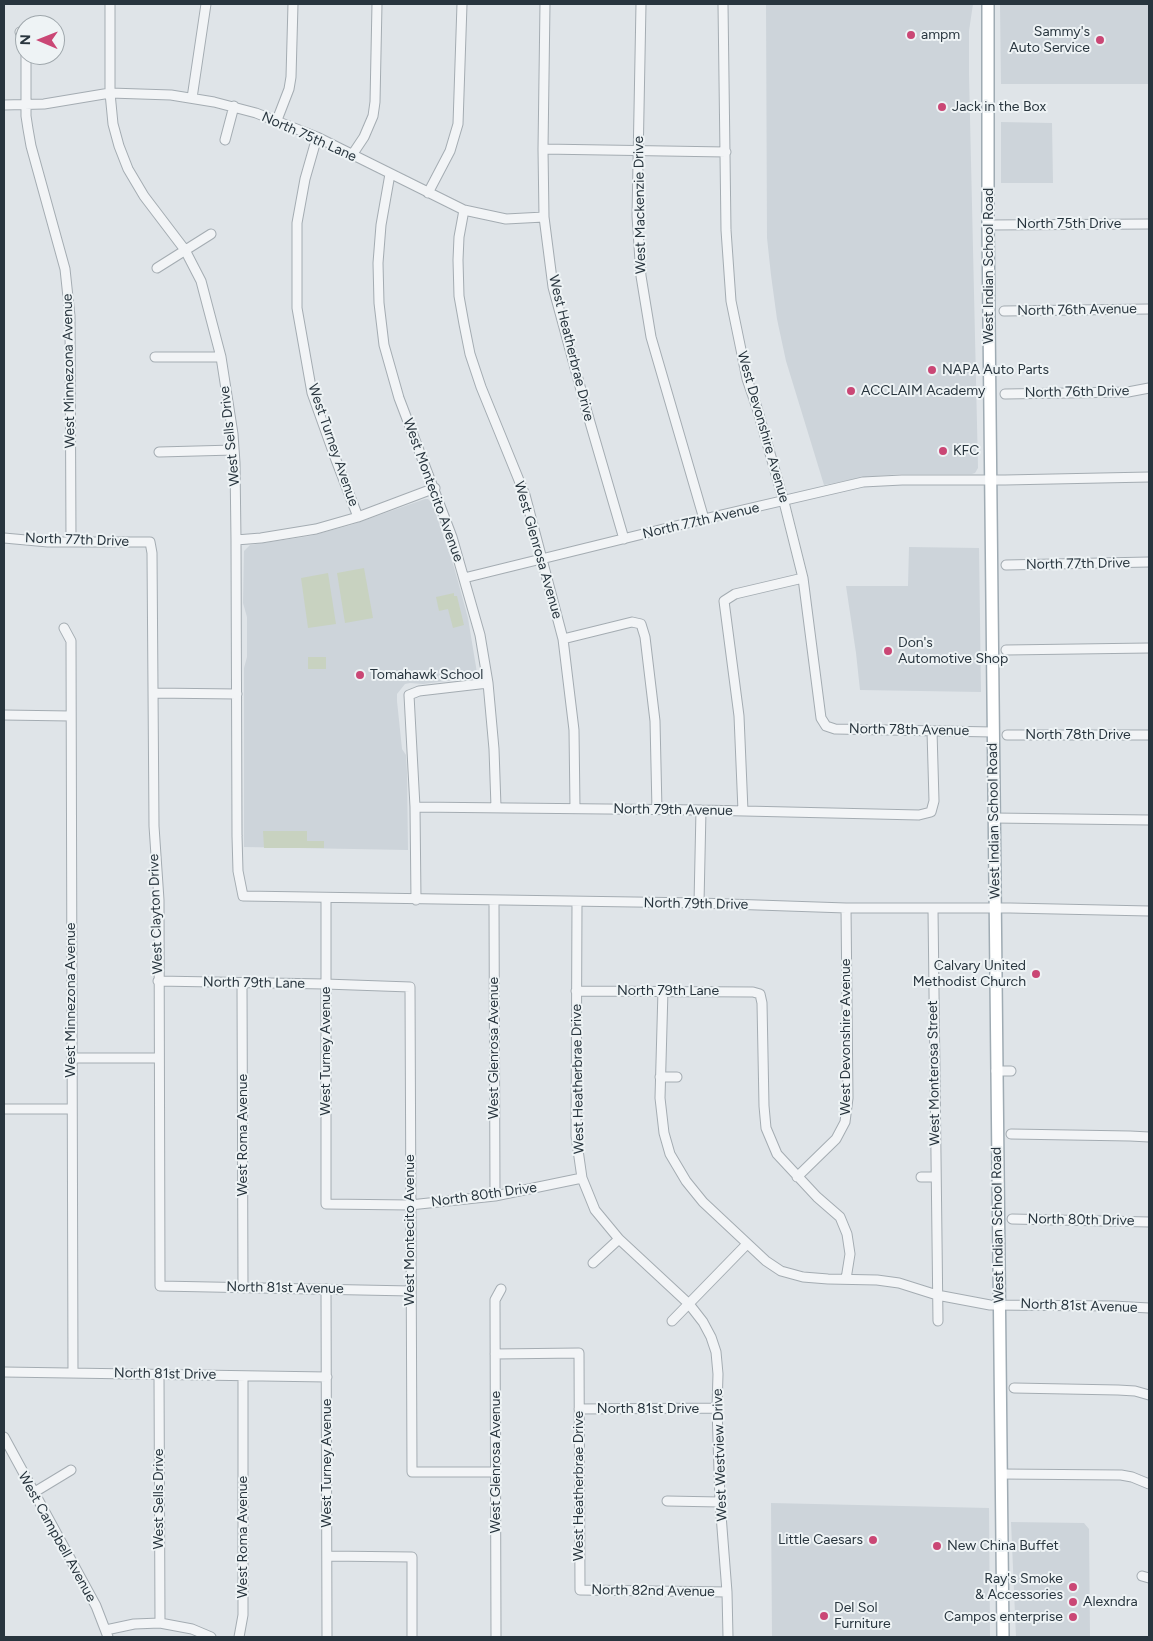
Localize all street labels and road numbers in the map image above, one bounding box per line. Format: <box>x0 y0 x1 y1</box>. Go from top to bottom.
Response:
street label: North 75th Lane <box>259 109 359 165</box>
street label: West Mackenzie Drive <box>630 136 650 274</box>
street label: West Indian School Road <box>981 188 997 344</box>
street label: North 75th Drive <box>1017 216 1121 232</box>
street label: West Heatherbrae Drive <box>545 273 597 423</box>
street label: West Minnezona Avenue <box>59 293 79 449</box>
street label: North 76th Avenue <box>1017 301 1137 319</box>
street label: West Devonshire Avenue <box>733 349 793 505</box>
street label: West Turney Avenue <box>304 381 362 509</box>
street label: North 76th Drive <box>1025 383 1129 401</box>
street label: West Sells Drive <box>216 385 244 487</box>
street label: West Montecito Avenue <box>399 416 467 564</box>
street label: West Glenrosa Avenue <box>510 479 566 621</box>
street label: North 77th Avenue <box>641 499 761 543</box>
street label: North 77th Drive <box>25 530 129 550</box>
street label: North 77th Drive <box>1026 555 1130 573</box>
street label: North 78th Avenue <box>849 721 969 739</box>
street label: North 78th Drive <box>1025 727 1131 743</box>
street label: West Indian School Road <box>984 743 1004 899</box>
street label: North 79th Avenue <box>613 801 733 819</box>
street label: West Clayton Drive <box>146 854 166 974</box>
street label: North 79th Drive <box>644 895 748 913</box>
street label: West Minnezona Avenue <box>63 923 79 1077</box>
street label: West Devonshire Avenue <box>838 959 854 1115</box>
street label: North 79th Lane <box>203 974 305 992</box>
street label: West Glenrosa Avenue <box>486 977 502 1119</box>
street label: North 79th Lane <box>617 983 719 999</box>
street label: West Turney Avenue <box>318 987 334 1115</box>
street label: West Monterosa Street <box>924 1000 944 1146</box>
street label: West Heatherbrae Drive <box>568 1004 588 1154</box>
street label: West Roma Avenue <box>235 1074 251 1196</box>
street label: West Indian School Road <box>988 1147 1008 1303</box>
street label: West Montecito Avenue <box>402 1154 418 1306</box>
street label: North 80th Drive <box>430 1179 538 1211</box>
street label: North 80th Drive <box>1027 1211 1135 1229</box>
street label: North 81st Avenue <box>226 1279 344 1297</box>
street label: North 81st Avenue <box>1020 1296 1138 1316</box>
street label: North 81st Drive <box>114 1365 216 1383</box>
street label: West Westview Drive <box>709 1388 731 1522</box>
street label: West Glenrosa Avenue <box>488 1391 504 1533</box>
street label: West Turney Avenue <box>319 1399 335 1527</box>
street label: North 81st Drive <box>597 1401 699 1417</box>
street label: West Heatherbrae Drive <box>571 1411 587 1561</box>
street label: West Sells Drive <box>151 1449 167 1549</box>
street label: West Campbell Avenue <box>14 1469 100 1605</box>
street label: West Roma Avenue <box>235 1476 251 1598</box>
street label: North 82nd Avenue <box>591 1582 715 1600</box>

